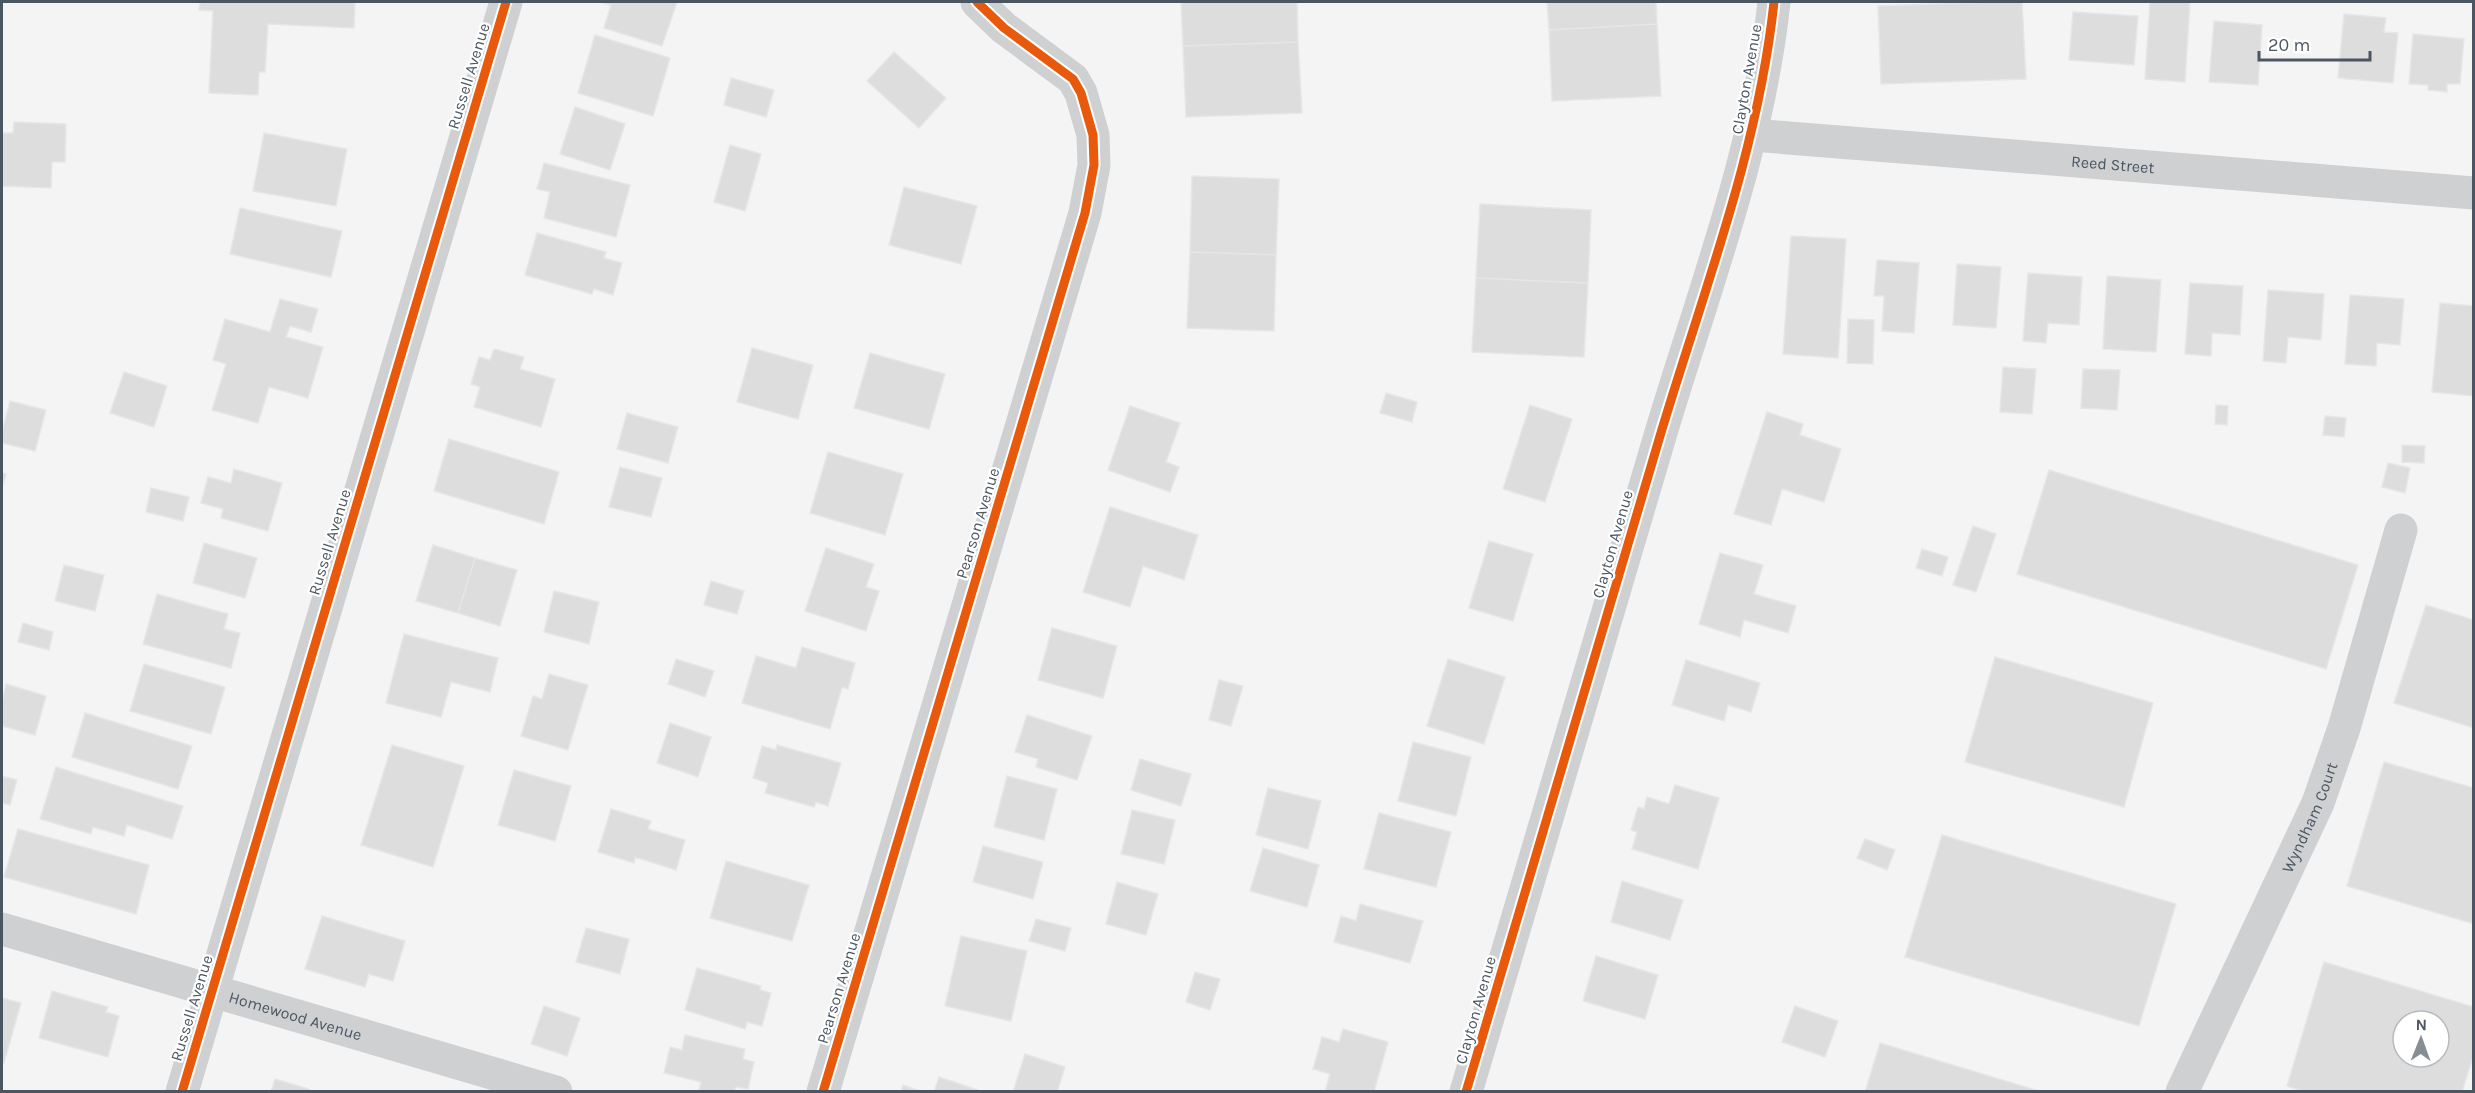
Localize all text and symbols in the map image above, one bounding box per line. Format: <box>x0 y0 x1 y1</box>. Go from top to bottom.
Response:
street label: Russell Avenue <box>443 21 494 131</box>
street label: Clayton Avenue <box>1727 23 1766 136</box>
scale bar <box>2259 24 2370 62</box>
text: 20 m <box>2268 34 2310 56</box>
street label: Reed Street <box>2070 152 2155 177</box>
street label: Pearson Avenue <box>952 465 1003 581</box>
street label: Russell Avenue <box>304 487 355 597</box>
street label: Clayton Avenue <box>1588 488 1637 600</box>
street label: Wyndham Court <box>2278 760 2341 876</box>
street label: Pearson Avenue <box>813 930 864 1046</box>
street label: Russell Avenue <box>166 953 217 1063</box>
street label: Clayton Avenue <box>1451 954 1500 1066</box>
street label: Homewood Avenue <box>227 987 364 1044</box>
north arrow <box>2391 1009 2451 1069</box>
text: N <box>2415 1015 2427 1034</box>

